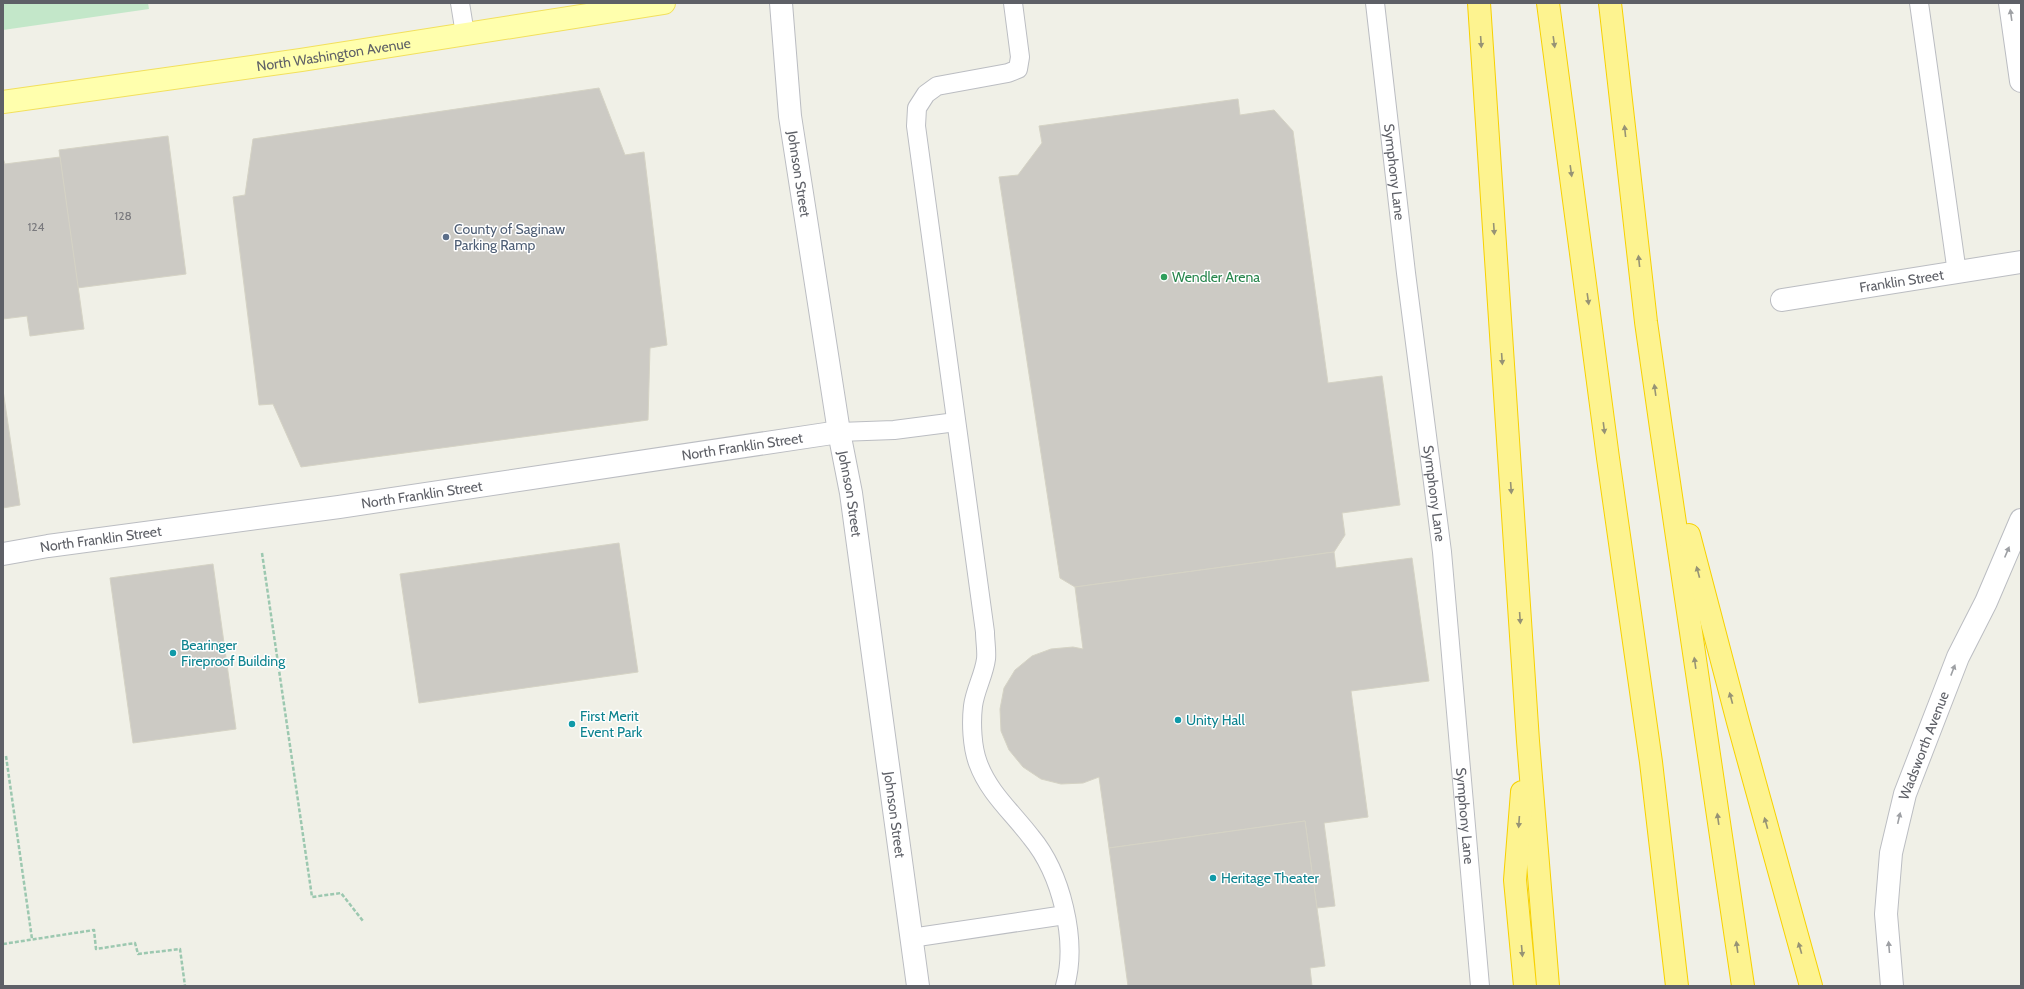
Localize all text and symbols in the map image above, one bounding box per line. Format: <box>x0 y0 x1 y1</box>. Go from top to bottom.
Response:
one-way arrow <box>2008 9 2014 21</box>
street label: North Washington Avenue <box>255 34 412 75</box>
one-way arrow <box>1478 36 1485 48</box>
one-way arrow <box>1550 36 1557 48</box>
street label: Symphony Lane <box>1380 123 1409 221</box>
one-way arrow <box>1621 125 1628 137</box>
street label: Johnson Street <box>783 129 815 219</box>
one-way arrow <box>1568 164 1574 177</box>
house number: 128 <box>114 208 132 223</box>
house number: 124 <box>27 219 45 234</box>
place label: County of Saginaw Parking Ramp <box>454 220 565 254</box>
one-way arrow <box>1490 223 1497 235</box>
marker: County of Saginaw Parking Ramp <box>441 232 451 242</box>
one-way arrow <box>1636 255 1643 267</box>
street label: Franklin Street <box>1858 265 1945 297</box>
place label: Wendler Arena <box>1172 268 1260 286</box>
marker: Wendler Arena <box>1159 272 1169 282</box>
one-way arrow <box>1585 293 1591 305</box>
one-way arrow <box>1499 353 1506 365</box>
one-way arrow <box>1652 384 1658 396</box>
one-way arrow <box>1601 422 1607 434</box>
street label: North Franklin Street <box>680 429 804 465</box>
street label: Symphony Lane <box>1419 444 1450 543</box>
street label: Johnson Street <box>834 448 866 538</box>
street label: North Franklin Street <box>360 477 484 513</box>
one-way arrow <box>1508 482 1515 494</box>
street label: North Franklin Street <box>39 522 163 556</box>
one-way arrow <box>2005 546 2011 558</box>
one-way arrow <box>1695 566 1701 578</box>
one-way arrow <box>1516 612 1523 624</box>
place label: Bearinger Fireproof Building <box>181 636 286 670</box>
marker: Bearinger Fireproof Building <box>168 648 178 658</box>
one-way arrow <box>1692 656 1698 669</box>
one-way arrow <box>1951 664 1957 676</box>
street label: Wadsworth Avenue <box>1895 689 1953 803</box>
one-way arrow <box>1728 692 1734 704</box>
place label: First Merit Event Park <box>580 707 643 741</box>
place label: Unity Hall <box>1186 711 1245 729</box>
marker: Unity Hall <box>1173 715 1183 725</box>
marker: First Merit Event Park <box>567 719 577 729</box>
street label: Symphony Lane <box>1452 767 1478 865</box>
street label: Johnson Street <box>880 769 910 859</box>
one-way arrow <box>1896 812 1902 824</box>
one-way arrow <box>1715 813 1721 825</box>
one-way arrow <box>1516 816 1523 828</box>
one-way arrow <box>1762 817 1768 829</box>
place label: Heritage Theater <box>1221 869 1320 887</box>
marker: Heritage Theater <box>1208 873 1218 883</box>
one-way arrow <box>1734 941 1740 953</box>
one-way arrow <box>1885 941 1892 953</box>
one-way arrow <box>1797 942 1803 954</box>
one-way arrow <box>1518 945 1525 958</box>

